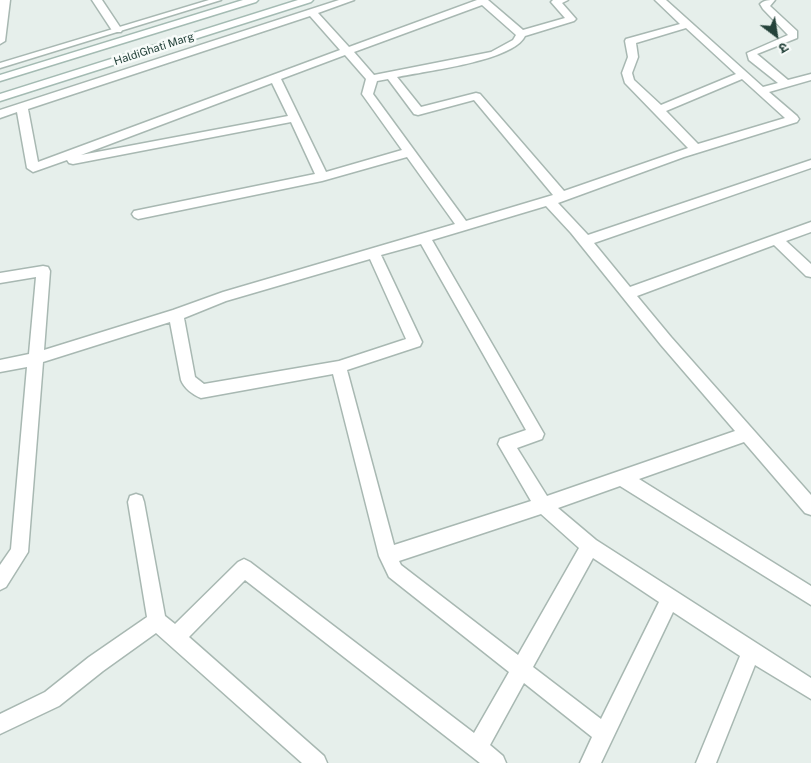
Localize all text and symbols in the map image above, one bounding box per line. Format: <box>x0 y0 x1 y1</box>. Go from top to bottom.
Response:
north arrow <box>751 10 801 60</box>
street label: HaldiGhati Marg <box>112 30 196 68</box>
text: उ <box>776 39 791 57</box>

